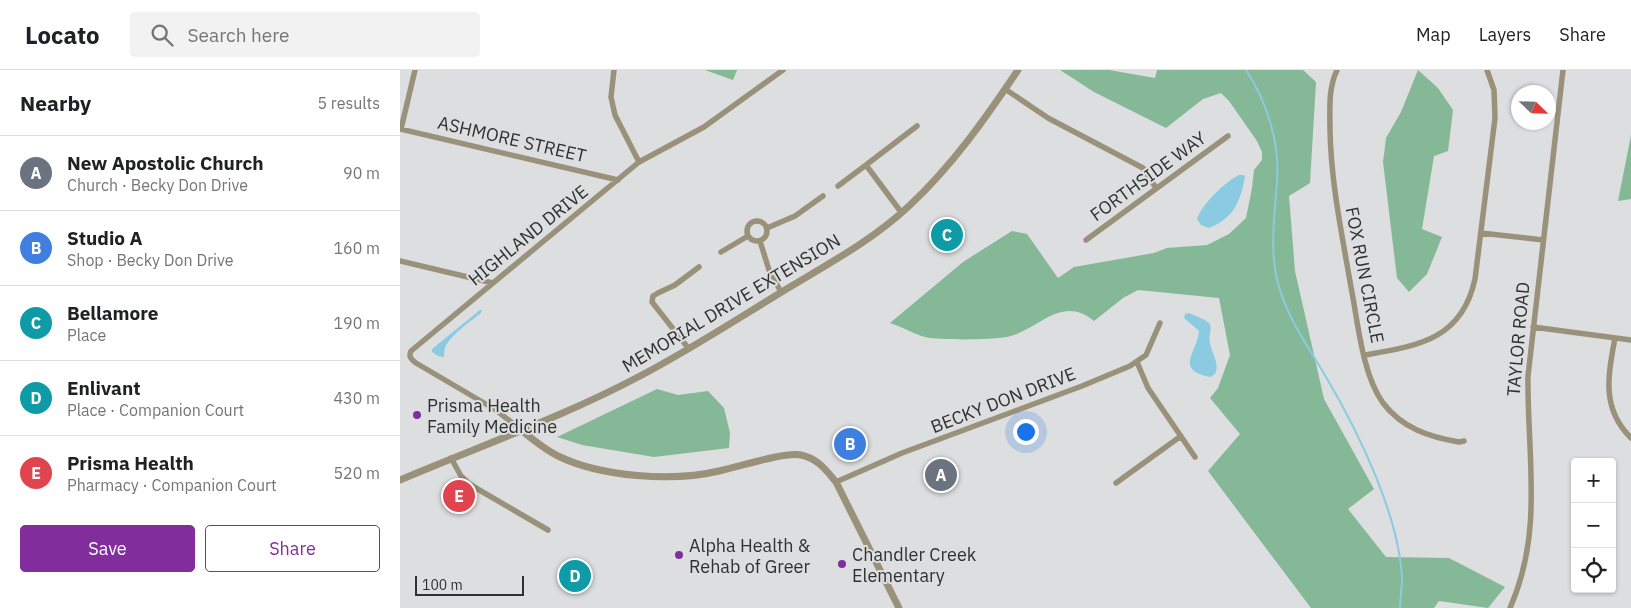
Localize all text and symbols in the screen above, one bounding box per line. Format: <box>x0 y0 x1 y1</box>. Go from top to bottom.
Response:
search box <box>130 12 480 57</box>
text: Locato <box>25 19 100 51</box>
icon: search <box>148 21 176 49</box>
text: Search here <box>188 23 289 47</box>
text: Map <box>1416 23 1451 46</box>
text: Layers <box>1479 23 1531 46</box>
text: Share <box>1559 23 1606 46</box>
north arrow <box>1511 85 1556 130</box>
text: Nearby <box>20 89 91 117</box>
text: 5 results <box>317 93 380 113</box>
street label: ASHMORE STREET <box>436 111 588 167</box>
street label: FORTHSIDE WAY <box>1085 126 1211 226</box>
text: New Apostolic Church <box>67 151 264 175</box>
text: A <box>31 163 41 183</box>
text: 90 m <box>343 163 380 183</box>
text: Church · Becky Don Drive <box>67 175 248 195</box>
street label: HIGHLAND DRIVE <box>463 180 593 290</box>
street label: FOX RUN CIRCLE <box>1341 205 1389 345</box>
pin: C <box>931 216 963 254</box>
text: Studio A <box>67 226 143 250</box>
street label: MEMORIAL DRIVE EXTENSION <box>618 229 844 377</box>
text: B <box>31 238 41 258</box>
text: 160 m <box>333 238 380 258</box>
text: Shop · Becky Don Drive <box>67 250 234 270</box>
street label: TAYLOR ROAD <box>1502 281 1534 397</box>
text: Bellamore <box>67 301 159 325</box>
text: C <box>31 313 41 333</box>
text: 190 m <box>333 313 380 333</box>
text: Place <box>67 325 106 345</box>
street label: BECKY DON DRIVE <box>927 362 1079 438</box>
text: Enlivant <box>67 376 141 400</box>
text: D <box>30 388 42 408</box>
text: 430 m <box>333 388 380 408</box>
place label: Prisma Health Family Medicine <box>427 394 557 438</box>
text: Place · Companion Court <box>67 400 244 420</box>
marker: Prisma Health Family Medicine <box>411 409 423 421</box>
your location <box>1013 419 1039 445</box>
pin: B <box>834 425 866 463</box>
text: Prisma Health <box>67 451 194 475</box>
pin: A <box>925 456 957 494</box>
map controls <box>1571 458 1616 593</box>
button: + <box>1571 458 1616 503</box>
text: E <box>31 463 41 483</box>
text: 520 m <box>333 463 380 483</box>
text: Pharmacy · Companion Court <box>67 475 277 495</box>
pin: E <box>443 477 475 515</box>
button: − <box>1571 503 1616 548</box>
button: Save <box>20 525 195 572</box>
button: Share <box>205 525 380 572</box>
place label: Alpha Health & Rehab of Greer <box>689 534 811 578</box>
place label: Chandler Creek Elementary <box>852 543 977 587</box>
button: locate <box>1571 548 1616 593</box>
marker: Alpha Health & Rehab of Greer <box>673 549 685 561</box>
pin: D <box>559 557 591 595</box>
marker: Chandler Creek Elementary <box>836 558 848 570</box>
scale bar <box>415 573 524 596</box>
text: 100 m <box>422 576 463 594</box>

